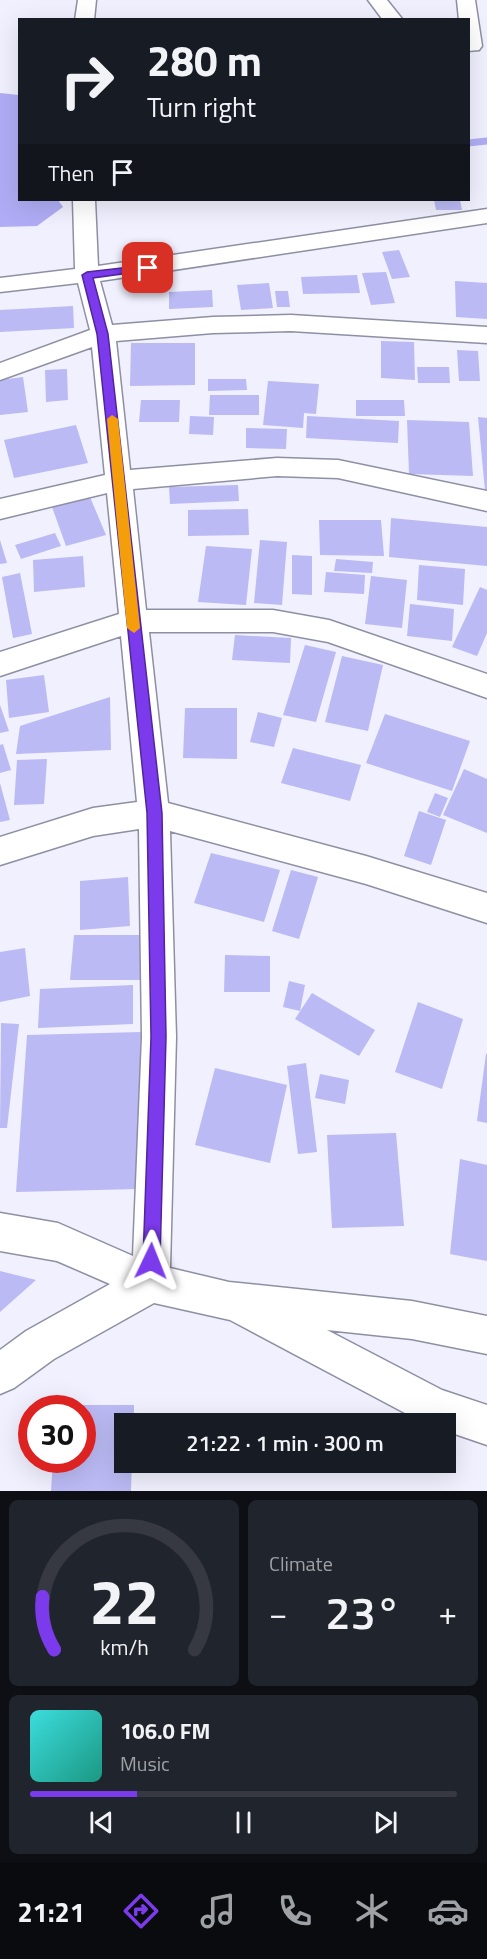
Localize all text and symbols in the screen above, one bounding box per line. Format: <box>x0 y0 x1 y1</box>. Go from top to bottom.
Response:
text: 280 m <box>147 28 262 92</box>
icon: right <box>48 42 126 120</box>
text: Turn right <box>147 86 256 127</box>
text: Then <box>48 156 94 190</box>
icon: arrive <box>106 156 139 189</box>
pin <box>122 242 173 293</box>
icon: arrive <box>131 251 164 284</box>
position arrow <box>119 1229 183 1293</box>
speed limit sign: 30 <box>18 1395 96 1473</box>
text: 21:22 · 1 min · 300 m <box>186 1426 384 1460</box>
text: Climate <box>269 1548 333 1579</box>
text: 22 <box>89 1553 159 1648</box>
text: 23° <box>325 1578 401 1646</box>
text: − <box>269 1588 287 1638</box>
text: + <box>439 1588 457 1638</box>
text: km/h <box>100 1631 148 1663</box>
text: 106.0 FM <box>120 1714 210 1748</box>
text: Music <box>120 1748 170 1779</box>
icon: previous <box>85 1806 118 1839</box>
icon: pause <box>227 1806 260 1839</box>
icon: next <box>369 1806 402 1839</box>
icon: directions <box>120 1890 162 1932</box>
icon: music <box>197 1890 239 1932</box>
icon: phone <box>274 1890 316 1932</box>
icon: climate <box>351 1890 393 1932</box>
icon: car <box>427 1890 469 1932</box>
text: 21:21 <box>17 1891 85 1932</box>

